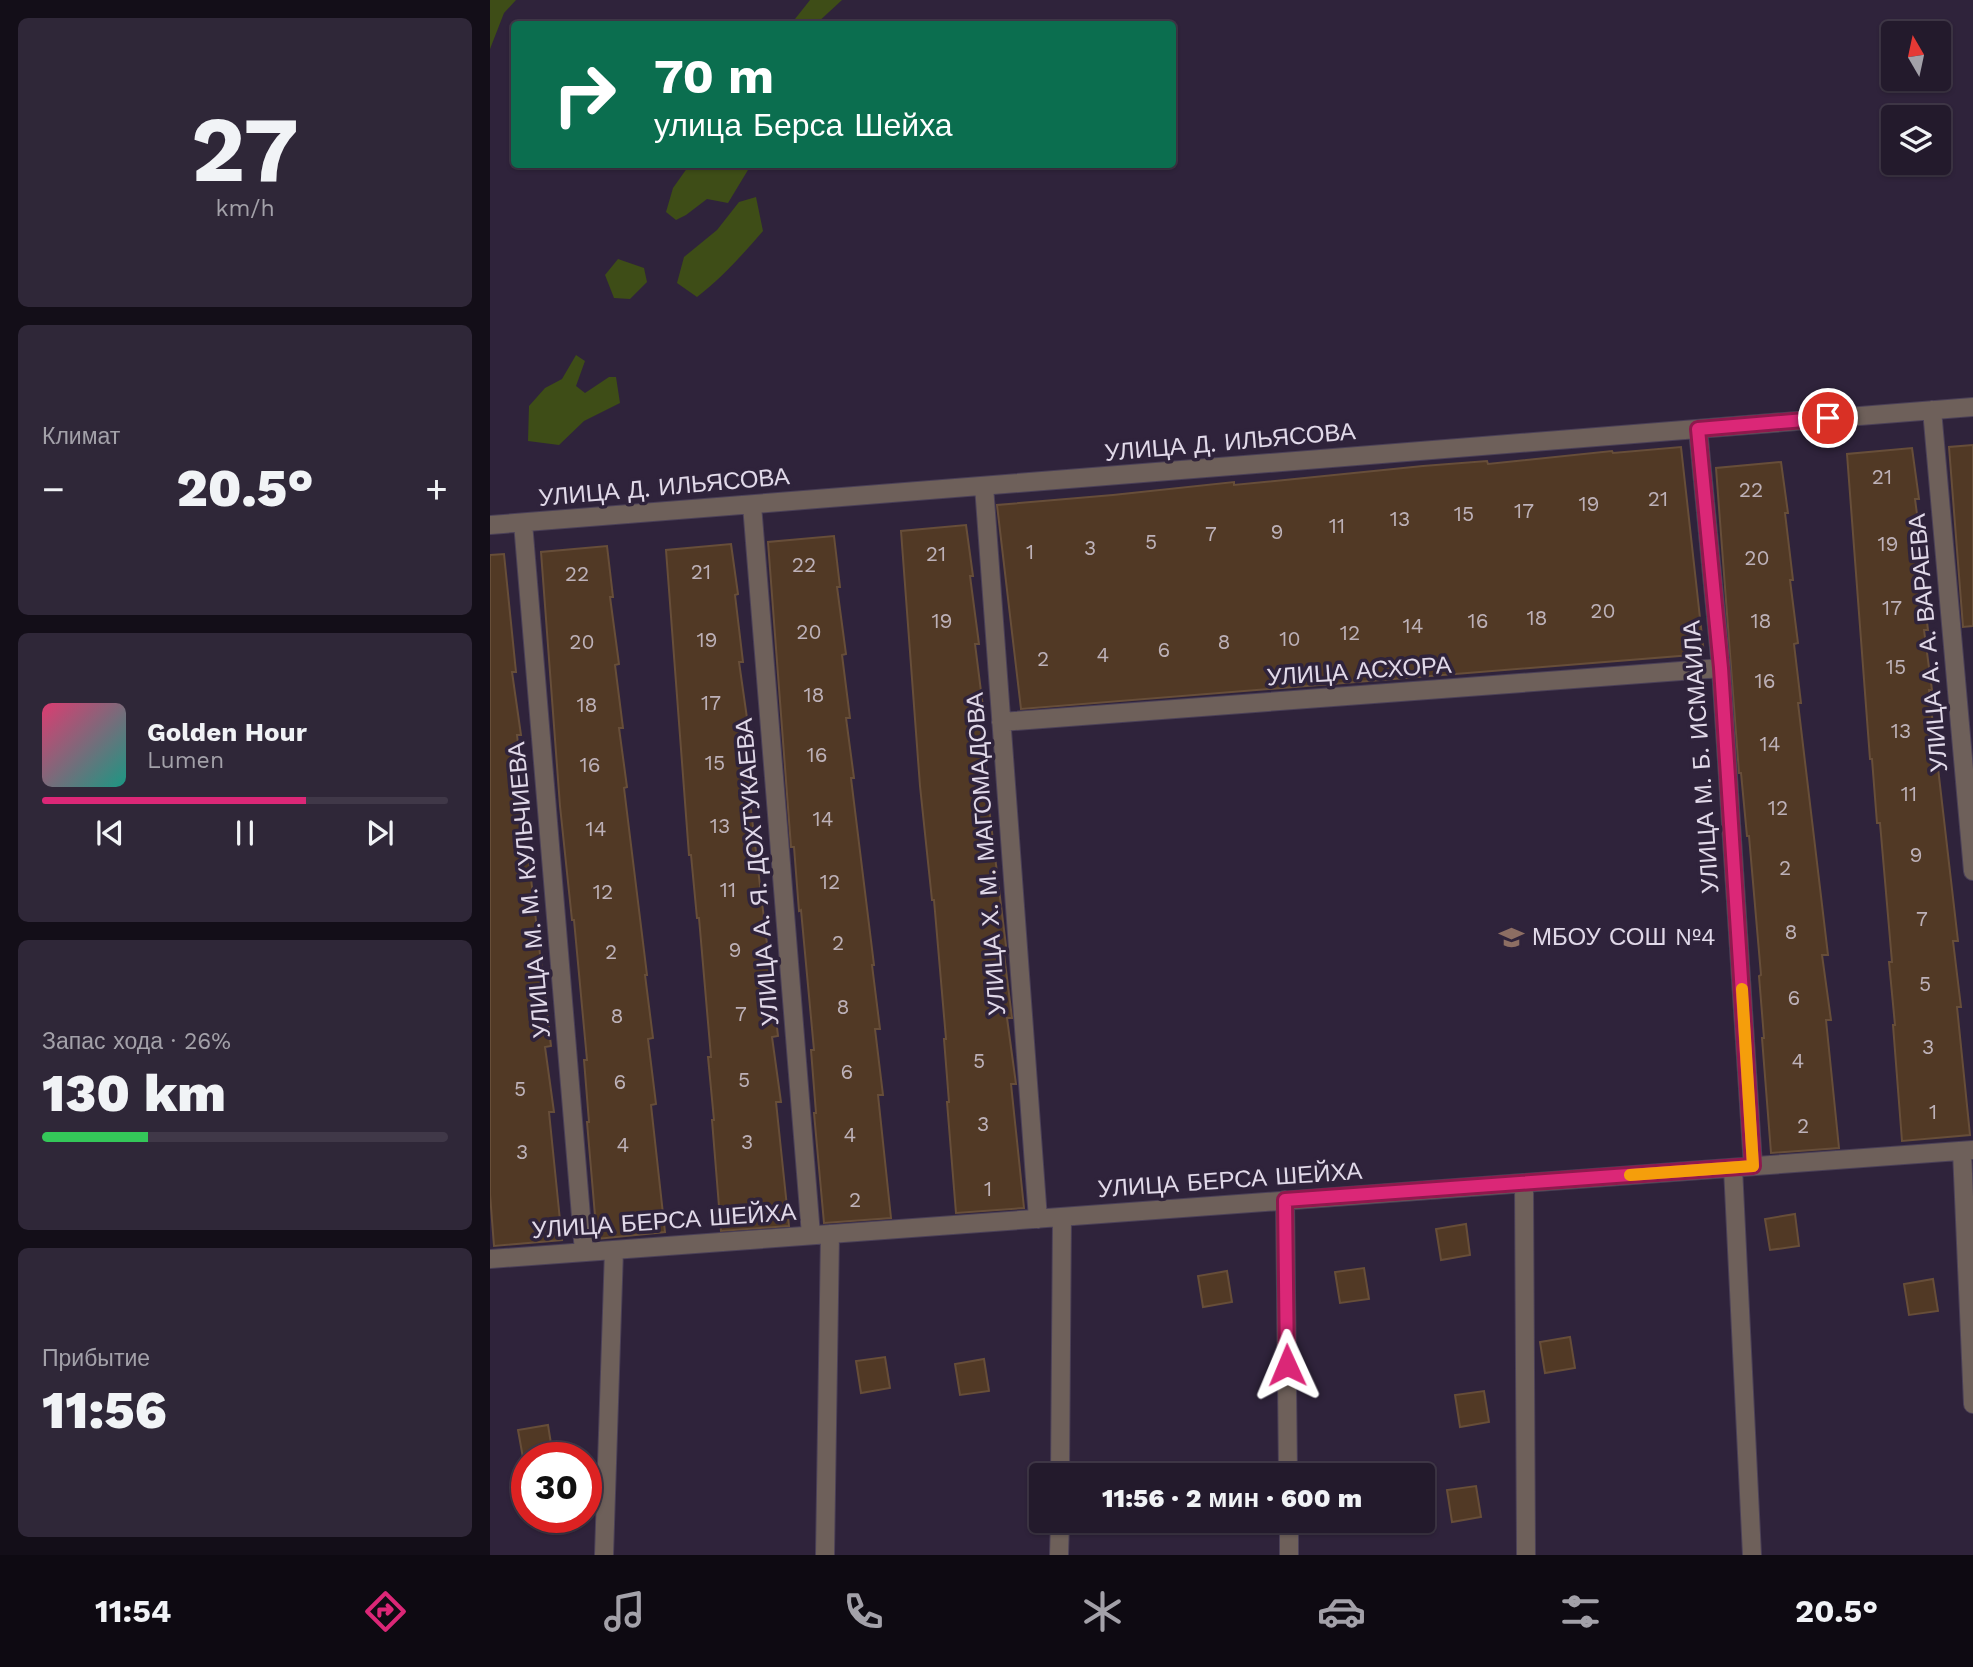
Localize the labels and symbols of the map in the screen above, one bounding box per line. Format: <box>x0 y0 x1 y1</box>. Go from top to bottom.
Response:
north arrow <box>1881 21 1951 91</box>
pin <box>1798 388 1858 448</box>
street label: УЛИЦА Д. ИЛЬЯСОВА <box>1103 417 1357 467</box>
street label: УЛИЦА Д. ИЛЬЯСОВА <box>537 462 791 512</box>
house number: 21 <box>1872 464 1892 489</box>
house number: 22 <box>1739 477 1763 502</box>
house number: 21 <box>1648 486 1668 511</box>
house number: 19 <box>1578 491 1600 516</box>
house number: 17 <box>1514 498 1534 523</box>
house number: 15 <box>1454 501 1474 526</box>
house number: 13 <box>1390 506 1410 531</box>
house number: 11 <box>1329 513 1345 538</box>
street label: УЛИЦА А. А. ВАРАЕВА <box>1903 513 1953 773</box>
house number: 9 <box>1271 519 1283 544</box>
house number: 7 <box>1205 521 1217 546</box>
house number: 5 <box>1145 529 1157 554</box>
house number: 19 <box>1877 531 1899 556</box>
house number: 3 <box>1084 535 1096 560</box>
house number: 1 <box>1026 539 1034 564</box>
house number: 21 <box>926 541 946 566</box>
house number: 20 <box>1744 545 1770 570</box>
house number: 22 <box>792 552 816 577</box>
house number: 21 <box>691 559 711 584</box>
house number: 22 <box>565 561 589 586</box>
house number: 17 <box>1882 595 1902 620</box>
house number: 20 <box>1590 598 1616 623</box>
house number: 18 <box>1526 605 1548 630</box>
house number: 19 <box>931 608 953 633</box>
house number: 16 <box>1468 608 1488 633</box>
house number: 18 <box>1750 608 1772 633</box>
house number: 14 <box>1402 613 1424 638</box>
house number: 20 <box>796 619 822 644</box>
house number: 12 <box>1340 620 1360 645</box>
street label: УЛИЦА М. Б. ИСМАИЛА <box>1677 620 1725 894</box>
house number: 10 <box>1279 626 1301 651</box>
house number: 19 <box>696 627 718 652</box>
house number: 20 <box>569 629 595 654</box>
house number: 8 <box>1218 629 1230 654</box>
house number: 6 <box>1158 637 1170 662</box>
house number: 4 <box>1097 642 1109 667</box>
house number: 2 <box>1037 646 1049 671</box>
street label: УЛИЦА АСХОРА <box>1266 651 1452 691</box>
house number: 15 <box>1886 654 1906 679</box>
house number: 16 <box>1755 668 1775 693</box>
house number: 18 <box>803 682 825 707</box>
house number: 17 <box>701 690 721 715</box>
house number: 18 <box>576 692 598 717</box>
street label: УЛИЦА Х. М. МАГОМАДОВА <box>961 692 1011 1016</box>
street label: УЛИЦА А. Я. ДОХТУКАЕВА <box>730 717 784 1027</box>
house number: 13 <box>1891 718 1911 743</box>
house number: 14 <box>1759 731 1781 756</box>
street label: УЛИЦА М. М. КУЛЬЧИЕВА <box>502 741 556 1039</box>
house number: 16 <box>807 742 827 767</box>
house number: 15 <box>705 750 725 775</box>
house number: 16 <box>580 752 600 777</box>
house number: 11 <box>1901 781 1917 806</box>
house number: 12 <box>1768 795 1788 820</box>
house number: 14 <box>812 806 834 831</box>
house number: 13 <box>710 813 730 838</box>
house number: 14 <box>585 816 607 841</box>
house number: 9 <box>1910 842 1922 867</box>
house number: 2 <box>1779 855 1791 880</box>
house number: 12 <box>820 869 840 894</box>
house number: 11 <box>720 877 736 902</box>
house number: 12 <box>593 879 613 904</box>
house number: 7 <box>1916 906 1928 931</box>
house number: 8 <box>1785 919 1797 944</box>
school or university icon: МБОУ СОШ №4 <box>1498 923 1526 951</box>
place label: МБОУ СОШ №4 <box>1532 923 1716 951</box>
house number: 2 <box>832 930 844 955</box>
house number: 9 <box>729 937 741 962</box>
house number: 2 <box>605 939 617 964</box>
house number: 5 <box>1919 971 1931 996</box>
house number: 6 <box>1788 985 1800 1010</box>
house number: 8 <box>837 994 849 1019</box>
house number: 7 <box>735 1001 747 1026</box>
house number: 8 <box>611 1003 623 1028</box>
house number: 3 <box>1922 1034 1934 1059</box>
house number: 5 <box>973 1048 985 1073</box>
house number: 4 <box>1792 1048 1804 1073</box>
house number: 6 <box>841 1059 853 1084</box>
house number: 5 <box>738 1067 750 1092</box>
house number: 6 <box>614 1069 626 1094</box>
house number: 5 <box>514 1076 526 1101</box>
house number: 1 <box>1929 1099 1937 1124</box>
house number: 3 <box>977 1111 989 1136</box>
house number: 2 <box>1797 1113 1809 1138</box>
house number: 4 <box>844 1122 856 1147</box>
house number: 3 <box>741 1129 753 1154</box>
house number: 4 <box>617 1132 629 1157</box>
house number: 3 <box>516 1139 528 1164</box>
street label: УЛИЦА БЕРСА ШЕЙХА <box>1097 1157 1363 1203</box>
house number: 1 <box>984 1176 992 1201</box>
house number: 2 <box>849 1187 861 1212</box>
street label: УЛИЦА БЕРСА ШЕЙХА <box>531 1198 797 1244</box>
position arrow <box>1250 1328 1324 1402</box>
speed limit sign: 30 <box>511 1442 602 1533</box>

